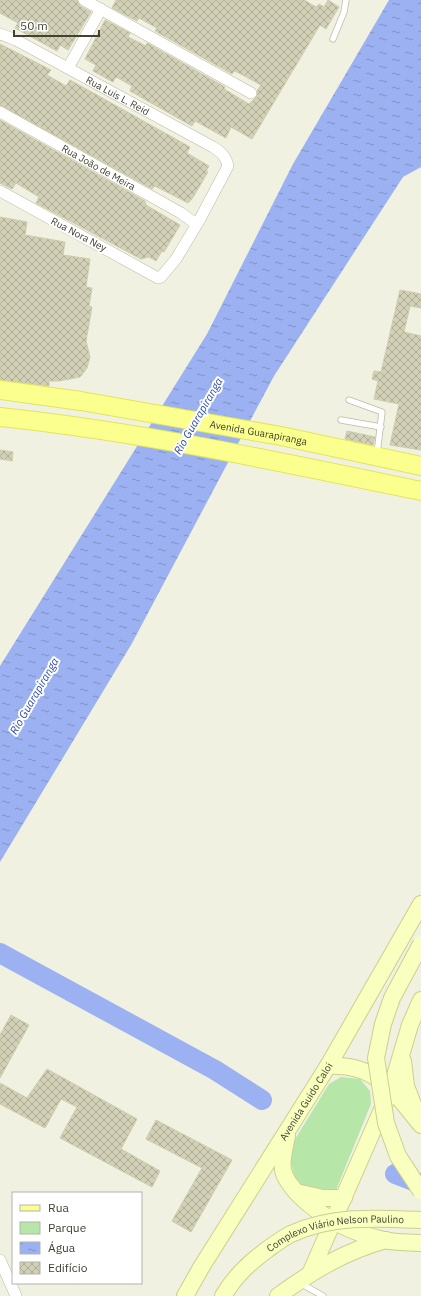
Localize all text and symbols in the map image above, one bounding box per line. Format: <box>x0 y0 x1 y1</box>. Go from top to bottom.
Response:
scale bar <box>14 12 99 38</box>
text: 50 m <box>20 18 48 33</box>
street label: Rua Luis L. Reid <box>83 73 152 118</box>
street label: Rua João de Meira <box>59 142 138 194</box>
street label: Rua Nora Ney <box>49 214 109 255</box>
water label: Rio Guarapiranga <box>170 375 226 457</box>
street label: Avenida Guarapiranga <box>209 418 309 449</box>
water label: Rio Guarapiranga <box>6 655 62 737</box>
street label: Avenida Guido Caloi <box>277 1060 336 1143</box>
legend <box>12 1192 142 1284</box>
text: Rua <box>48 1200 69 1215</box>
street label: Complexo Viário Nelson Paulino <box>264 1213 405 1255</box>
text: Parque <box>48 1220 87 1235</box>
text: Água <box>48 1240 76 1255</box>
text: Edifício <box>48 1260 88 1275</box>

